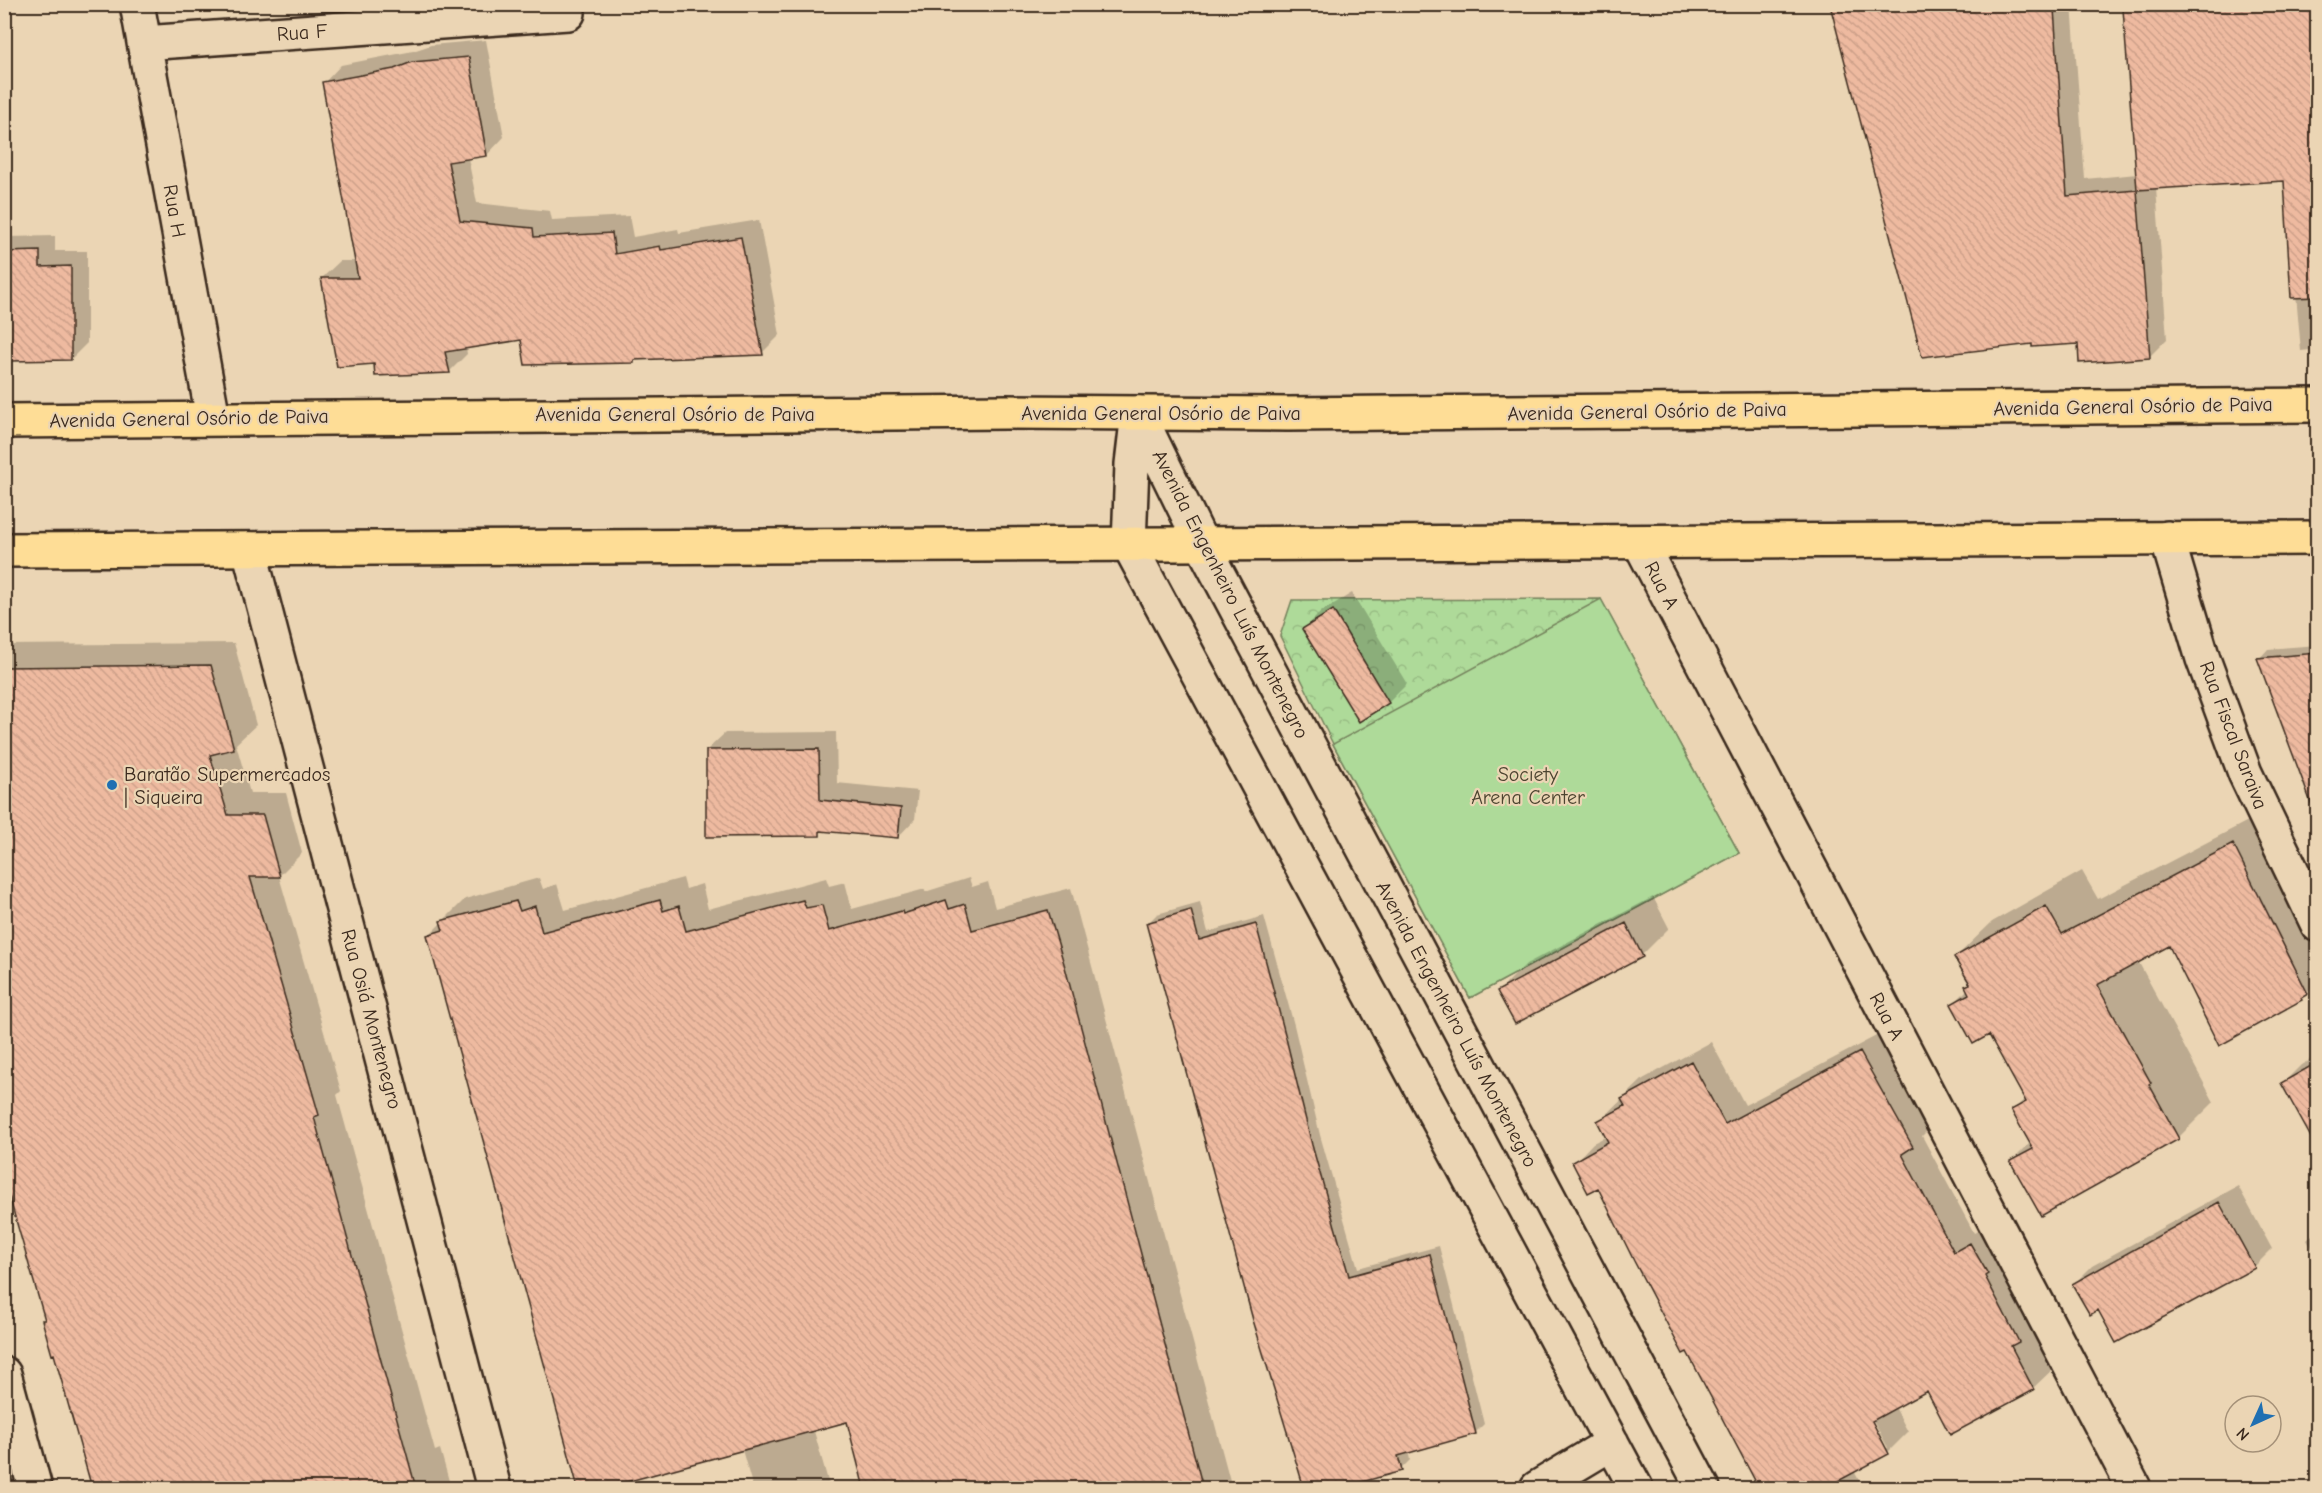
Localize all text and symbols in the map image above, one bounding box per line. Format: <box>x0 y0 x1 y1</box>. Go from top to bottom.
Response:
street label: Rua F <box>276 19 329 46</box>
street label: Rua H <box>159 183 190 239</box>
street label: Avenida General Osório de Paiva <box>1993 393 2273 420</box>
street label: Avenida General Osório de Paiva <box>1507 398 1787 425</box>
street label: Avenida General Osório de Paiva <box>1021 402 1301 425</box>
street label: Avenida General Osório de Paiva <box>535 403 815 426</box>
street label: Avenida General Osório de Paiva <box>49 405 329 432</box>
street label: Avenida Engenheiro Luís Montenegro <box>1148 446 1314 742</box>
street label: Rua A <box>1639 557 1684 613</box>
street label: Rua Fiscal Saraiva <box>2195 658 2272 812</box>
place label: Baratão Supermercados | Siqueira <box>124 763 330 809</box>
park label: Society Arena Center <box>1471 763 1585 809</box>
marker: Baratão Supermercados | Siqueira <box>105 778 119 792</box>
street label: Avenida Engenheiro Luís Montenegro <box>1371 877 1542 1171</box>
street label: Rua Osiá Montenegro <box>336 927 407 1112</box>
street label: Rua A <box>1864 988 1909 1044</box>
north arrow <box>2223 1394 2283 1454</box>
text: N <box>2233 1424 2253 1444</box>

